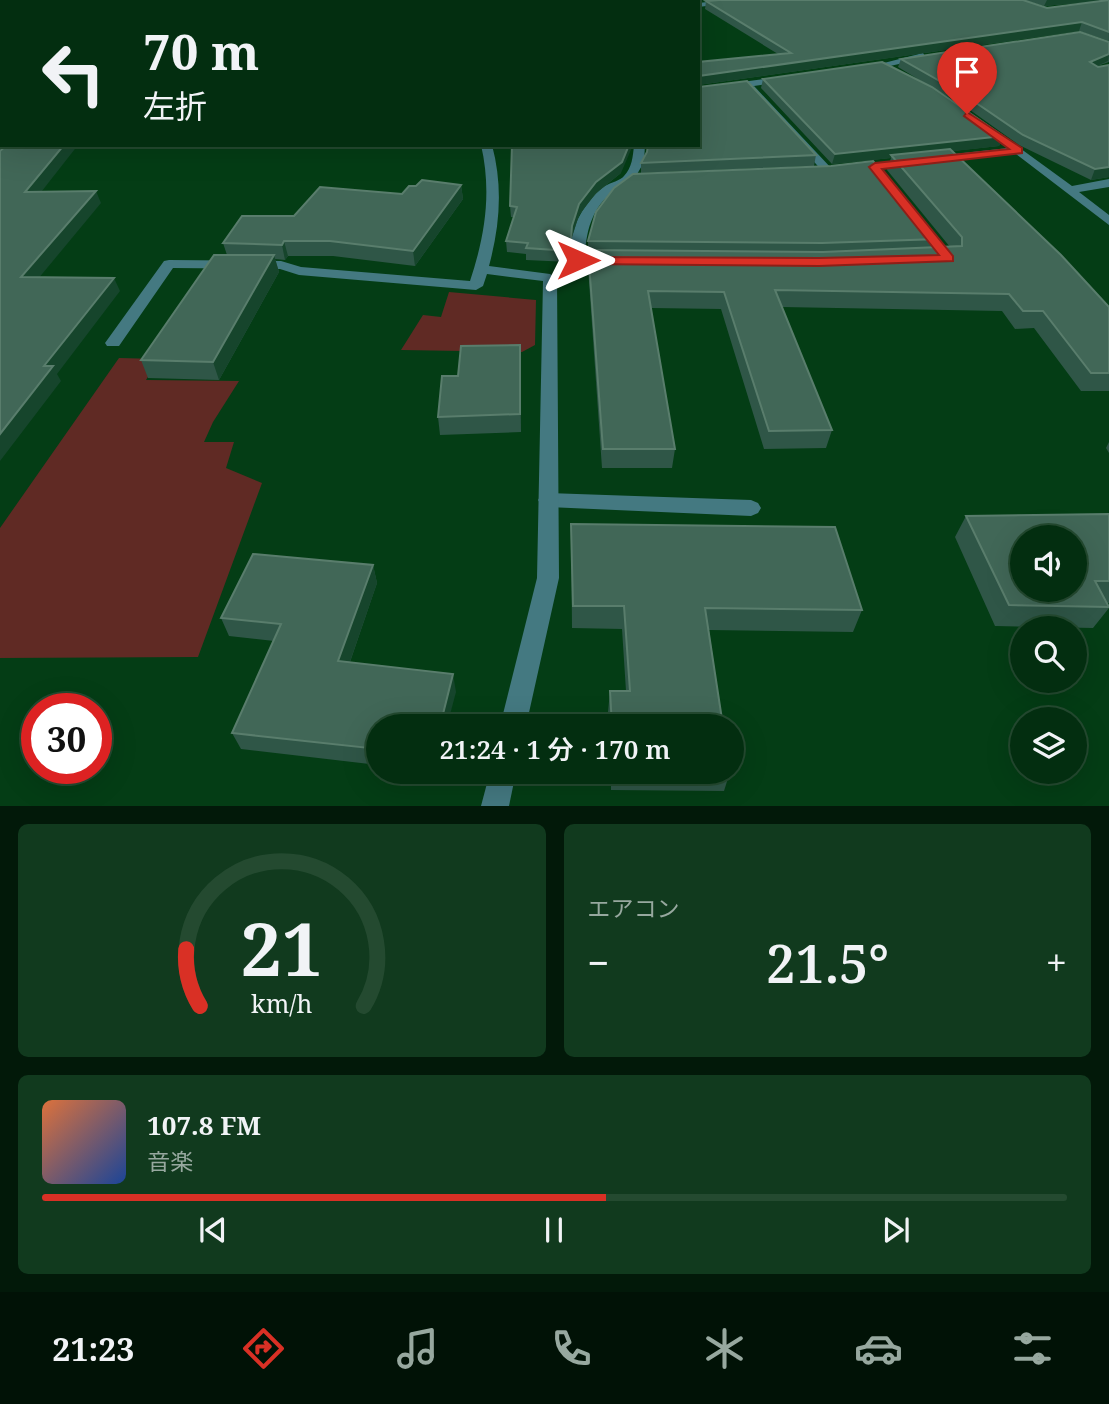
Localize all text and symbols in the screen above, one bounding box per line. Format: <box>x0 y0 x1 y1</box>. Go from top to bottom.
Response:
text: 70 m <box>143 18 259 84</box>
icon: left <box>28 28 119 119</box>
pin <box>937 42 997 114</box>
icon: arrive <box>948 53 986 91</box>
text: 左折 <box>143 84 207 127</box>
position arrow <box>541 223 615 297</box>
map controls <box>1010 525 1087 784</box>
button: sound <box>1010 525 1087 602</box>
button: search <box>1010 616 1087 693</box>
speed limit sign: 30 <box>21 693 112 784</box>
button: layers <box>1010 707 1087 784</box>
text: 21:24 · 1 分 · 170 m <box>439 731 671 767</box>
text: エアコン <box>588 892 680 924</box>
text: 21 <box>241 899 323 998</box>
text: 21.5° <box>766 927 889 998</box>
text: − <box>588 936 610 988</box>
text: + <box>1046 936 1067 988</box>
text: km/h <box>251 986 313 1020</box>
text: 107.8 FM <box>147 1107 261 1143</box>
text: 音楽 <box>147 1145 193 1177</box>
icon: previous <box>194 1211 232 1249</box>
icon: pause <box>535 1211 573 1249</box>
icon: next <box>877 1211 915 1249</box>
icon: directions <box>239 1324 288 1373</box>
icon: music <box>393 1324 442 1373</box>
icon: phone <box>547 1324 596 1373</box>
icon: climate <box>700 1324 749 1373</box>
icon: car <box>854 1324 903 1373</box>
icon: filters <box>1008 1324 1057 1373</box>
text: 21:23 <box>52 1327 134 1370</box>

